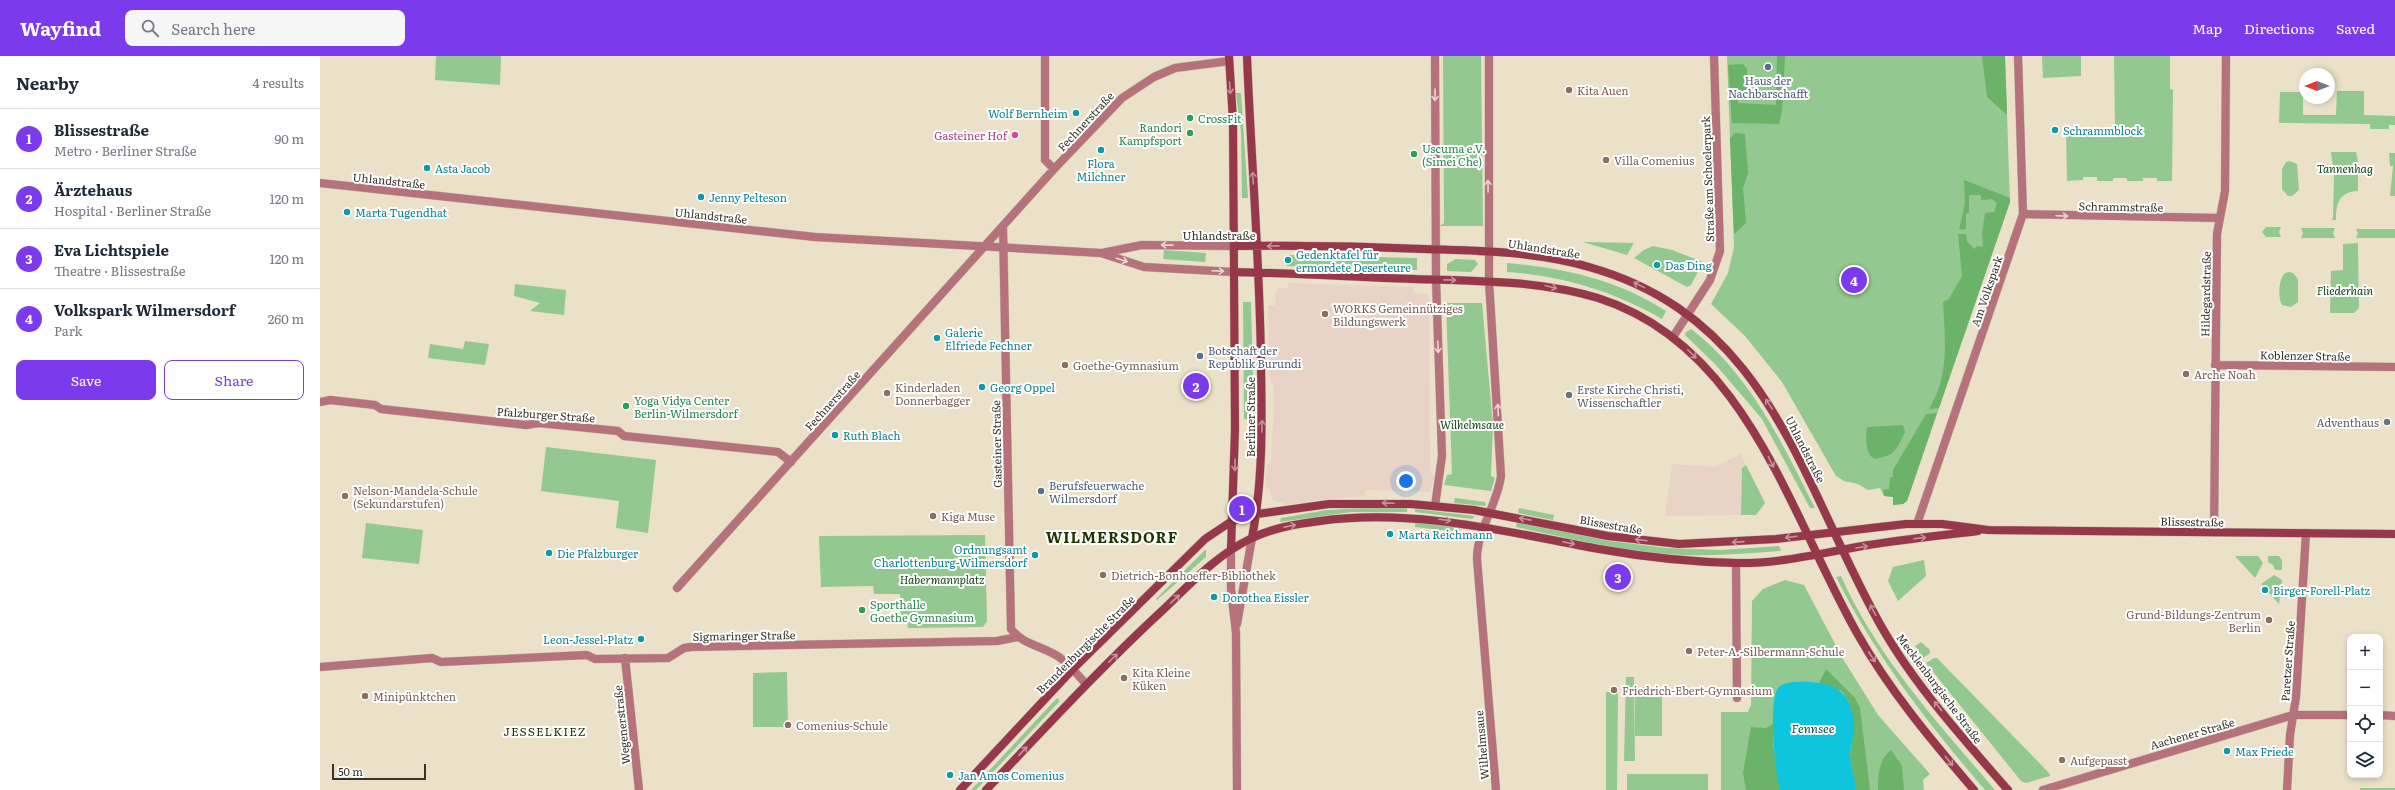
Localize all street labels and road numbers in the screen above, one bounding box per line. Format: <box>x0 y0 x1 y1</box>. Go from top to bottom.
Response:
street label: Fechnerstraße <box>1053 88 1117 154</box>
street label: Straße am Schoelerpark <box>1697 116 1717 242</box>
street label: Uhlandstraße <box>352 168 426 192</box>
street label: Schrammstraße <box>2079 197 2164 215</box>
street label: Uhlandstraße <box>674 203 748 227</box>
street label: Uhlandstraße <box>1182 227 1256 243</box>
street label: Uhlandstraße <box>1507 234 1582 262</box>
street label: Hildegardstraße <box>2196 251 2214 337</box>
street label: Am Volkspark <box>1966 253 2006 328</box>
street label: Koblenzer Straße <box>2260 346 2351 364</box>
street label: Fechnerstraße <box>801 366 864 434</box>
street label: Berliner Straße <box>1242 377 1258 457</box>
street label: Gasteiner Straße <box>987 400 1005 488</box>
street label: Pfalzburger Straße <box>496 403 596 425</box>
street label: Uhlandstraße <box>1782 413 1830 485</box>
street label: Blissestraße <box>1578 511 1644 537</box>
street label: Blissestraße <box>2160 512 2224 530</box>
street label: Brandenburgische Straße <box>1032 591 1138 697</box>
street label: Paretzer Straße <box>2276 620 2298 702</box>
street label: Sigmaringer Straße <box>692 626 796 644</box>
street label: Mecklenburgische Straße <box>1893 630 1987 746</box>
street label: Wegenerstraße <box>609 684 633 765</box>
street label: Wilhelmsaue <box>1470 709 1492 780</box>
street label: Aachener Straße <box>2148 713 2236 753</box>

